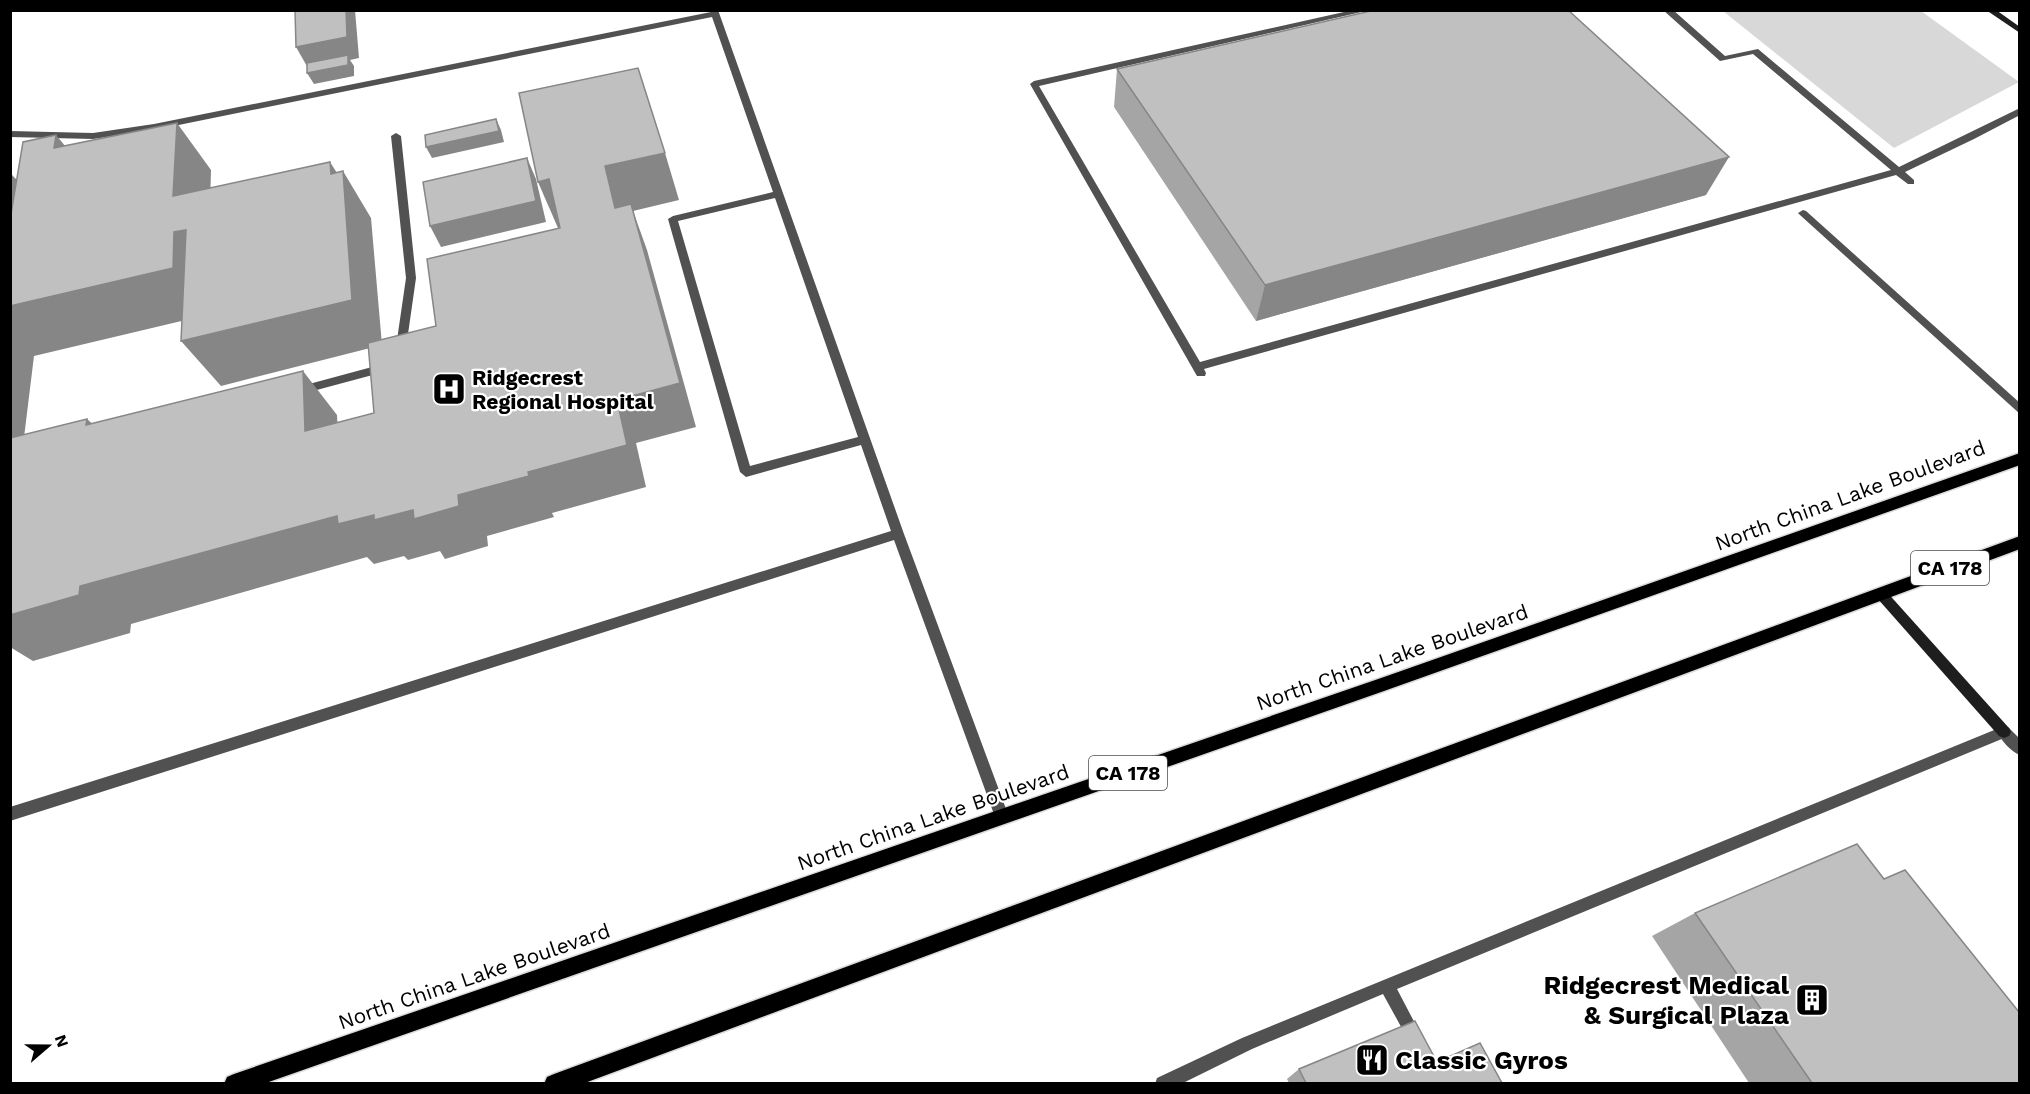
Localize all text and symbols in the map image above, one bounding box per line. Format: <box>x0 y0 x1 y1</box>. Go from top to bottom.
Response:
place label: Ridgecrest Regional Hospital <box>472 365 654 414</box>
hospital icon: Ridgecrest Regional Hospital <box>431 371 467 407</box>
street label: North China Lake Boulevard <box>1711 434 1989 556</box>
road number: CA 178 <box>1911 551 1989 585</box>
street label: North China Lake Boulevard <box>1253 599 1531 715</box>
road number: CA 178 <box>1089 756 1167 790</box>
street label: North China Lake Boulevard <box>794 759 1072 875</box>
street label: North China Lake Boulevard <box>335 918 613 1034</box>
place label: Ridgecrest Medical & Surgical Plaza <box>1543 970 1789 1030</box>
building icon: Ridgecrest Medical & Surgical Plaza <box>1794 982 1830 1018</box>
north arrow <box>18 1016 78 1076</box>
text: N <box>51 1032 73 1050</box>
restaurant icon: Classic Gyros <box>1354 1042 1390 1078</box>
place label: Classic Gyros <box>1395 1045 1568 1075</box>

